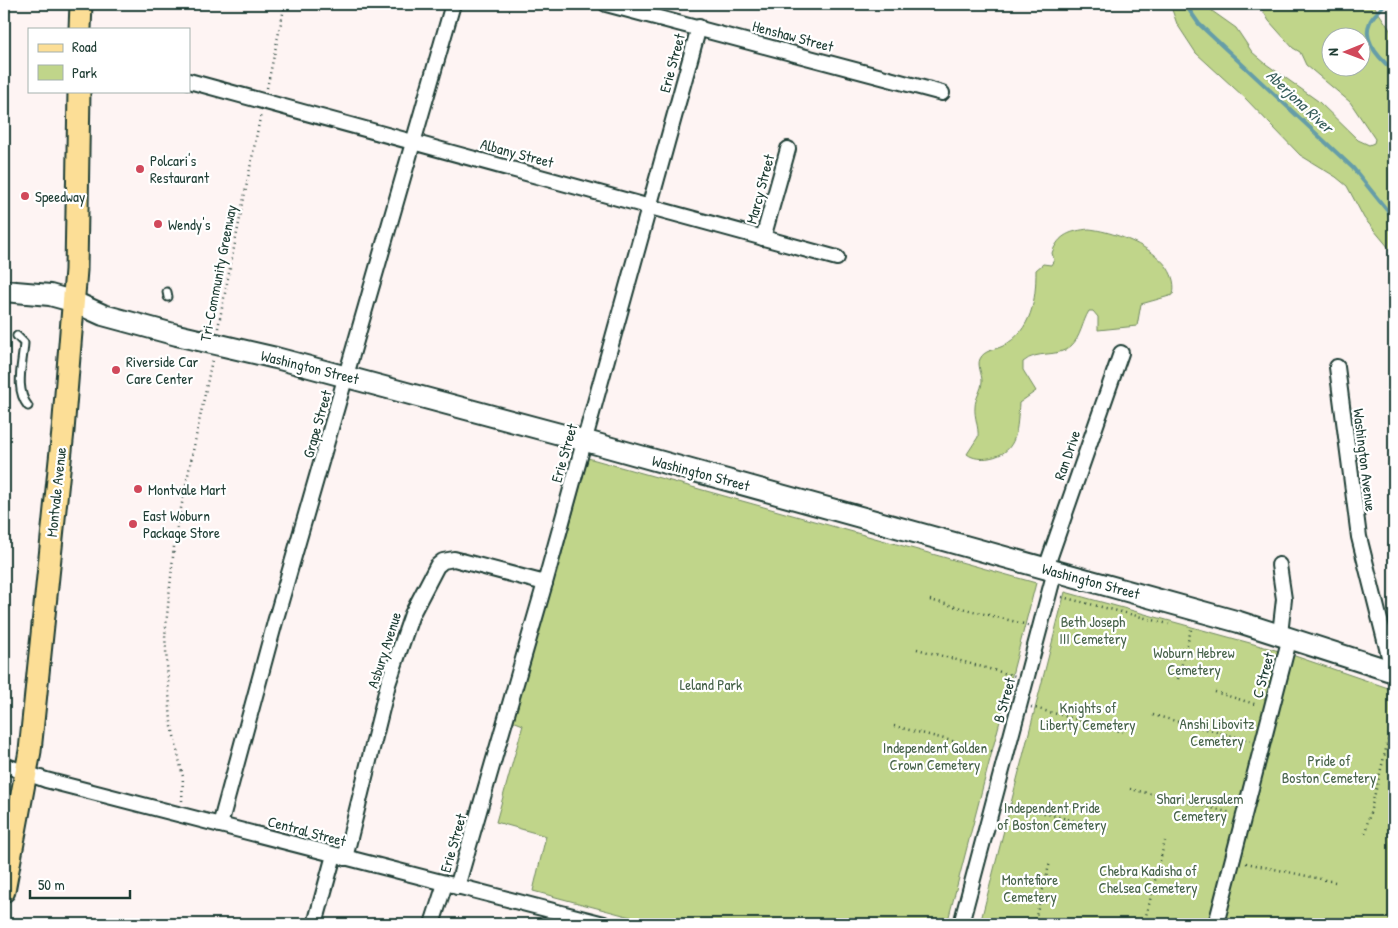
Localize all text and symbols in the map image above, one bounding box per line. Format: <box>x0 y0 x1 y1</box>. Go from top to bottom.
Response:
street label: Henshaw Street <box>750 15 837 57</box>
legend <box>28 28 190 92</box>
north arrow <box>1320 28 1370 78</box>
street label: Erie Street <box>654 30 690 95</box>
text: Road <box>72 36 97 57</box>
text: N <box>1323 48 1342 56</box>
text: Park <box>72 62 97 83</box>
water label: Aberjona River <box>1262 64 1340 139</box>
street label: Albany Street <box>478 133 557 173</box>
place label: Polcari's Restaurant <box>150 150 210 188</box>
street label: Marcy Street <box>741 151 780 226</box>
marker: Polcari's Restaurant <box>134 163 146 175</box>
place label: Speedway <box>35 186 85 207</box>
marker: Speedway <box>19 190 31 202</box>
street label: Tri-Community Greenway <box>194 203 242 343</box>
place label: Wendy's <box>168 214 211 235</box>
marker: Wendy's <box>152 218 164 230</box>
street label: Washington Street <box>259 345 362 390</box>
place label: Riverside Car Care Center <box>126 351 198 389</box>
marker: Riverside Car Care Center <box>110 364 122 376</box>
street label: Grape Street <box>297 387 337 460</box>
street label: Washington Avenue <box>1348 407 1382 513</box>
street label: Erie Street <box>546 420 583 485</box>
street label: Ran Drive <box>1049 427 1085 483</box>
street label: Montvale Avenue <box>41 446 71 538</box>
street label: Washington Street <box>650 450 753 496</box>
place label: Montvale Mart <box>148 479 227 500</box>
marker: Montvale Mart <box>132 483 144 495</box>
place label: East Woburn Package Store <box>143 505 220 543</box>
marker: East Woburn Package Store <box>127 518 139 530</box>
street label: Washington Street <box>1040 558 1143 604</box>
street label: Asbury Avenue <box>362 609 406 691</box>
park label: Beth Joseph III Cemetery <box>1059 611 1127 649</box>
park label: Woburn Hebrew Cemetery <box>1153 642 1235 680</box>
street label: C Street <box>1247 649 1279 700</box>
park label: Leland Park <box>680 674 742 695</box>
street label: B Street <box>988 674 1020 725</box>
park label: Knights of Liberty Cemetery <box>1040 697 1136 735</box>
park label: Anshi Libovitz Cemetery <box>1179 713 1255 751</box>
park label: Independent Golden Crown Cemetery <box>883 737 987 775</box>
park label: Pride of Boston Cemetery <box>1282 750 1376 788</box>
park label: Shari Jerusalem Cemetery <box>1157 788 1243 826</box>
park label: Independent Pride of Boston Cemetery <box>997 797 1107 835</box>
street label: Central Street <box>266 810 349 852</box>
street label: Erie Street <box>435 810 472 875</box>
park label: Chebra Kadisha of Chelsea Cemetery <box>1098 860 1198 898</box>
scale bar <box>30 868 130 900</box>
park label: Montefiore Cemetery <box>1002 869 1058 907</box>
text: 50 m <box>38 874 65 895</box>

